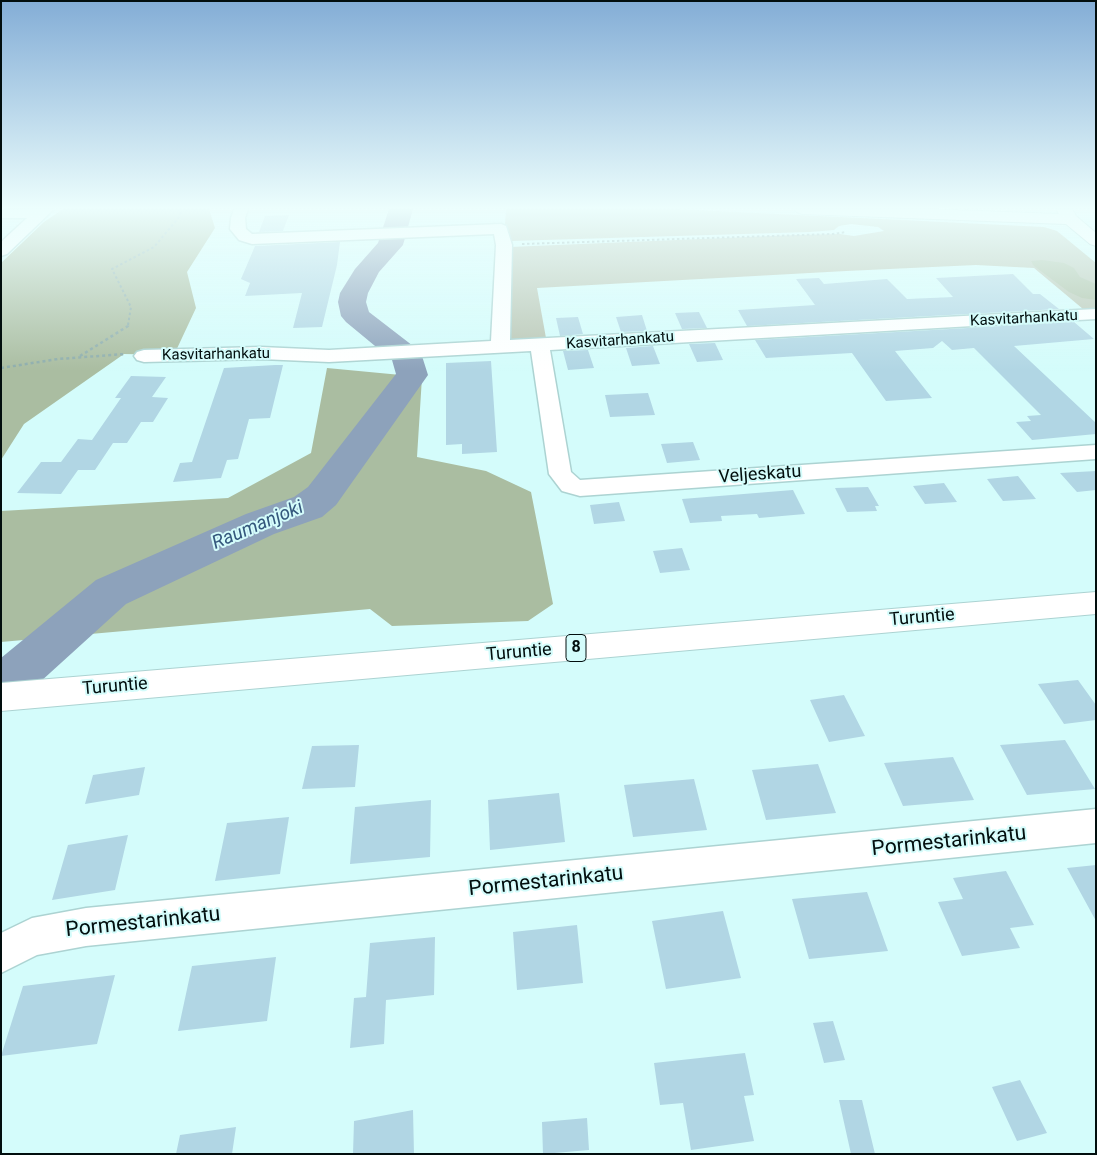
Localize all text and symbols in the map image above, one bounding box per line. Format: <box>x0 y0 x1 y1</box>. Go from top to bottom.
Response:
street label: Kasvitarhankatu <box>970 307 1078 331</box>
street label: Kasvitarhankatu <box>565 328 675 354</box>
street label: Kasvitarhankatu <box>162 345 270 365</box>
street label: Veljeskatu <box>718 461 802 489</box>
water label: Raumanjoki <box>209 497 307 555</box>
street label: Turuntie <box>888 604 956 632</box>
road number: 8 <box>566 634 586 661</box>
street label: Turuntie <box>485 639 553 667</box>
street label: Turuntie <box>81 673 149 701</box>
street label: Pormestarinkatu <box>870 821 1028 863</box>
street label: Pormestarinkatu <box>467 861 625 903</box>
street label: Pormestarinkatu <box>64 902 222 944</box>

